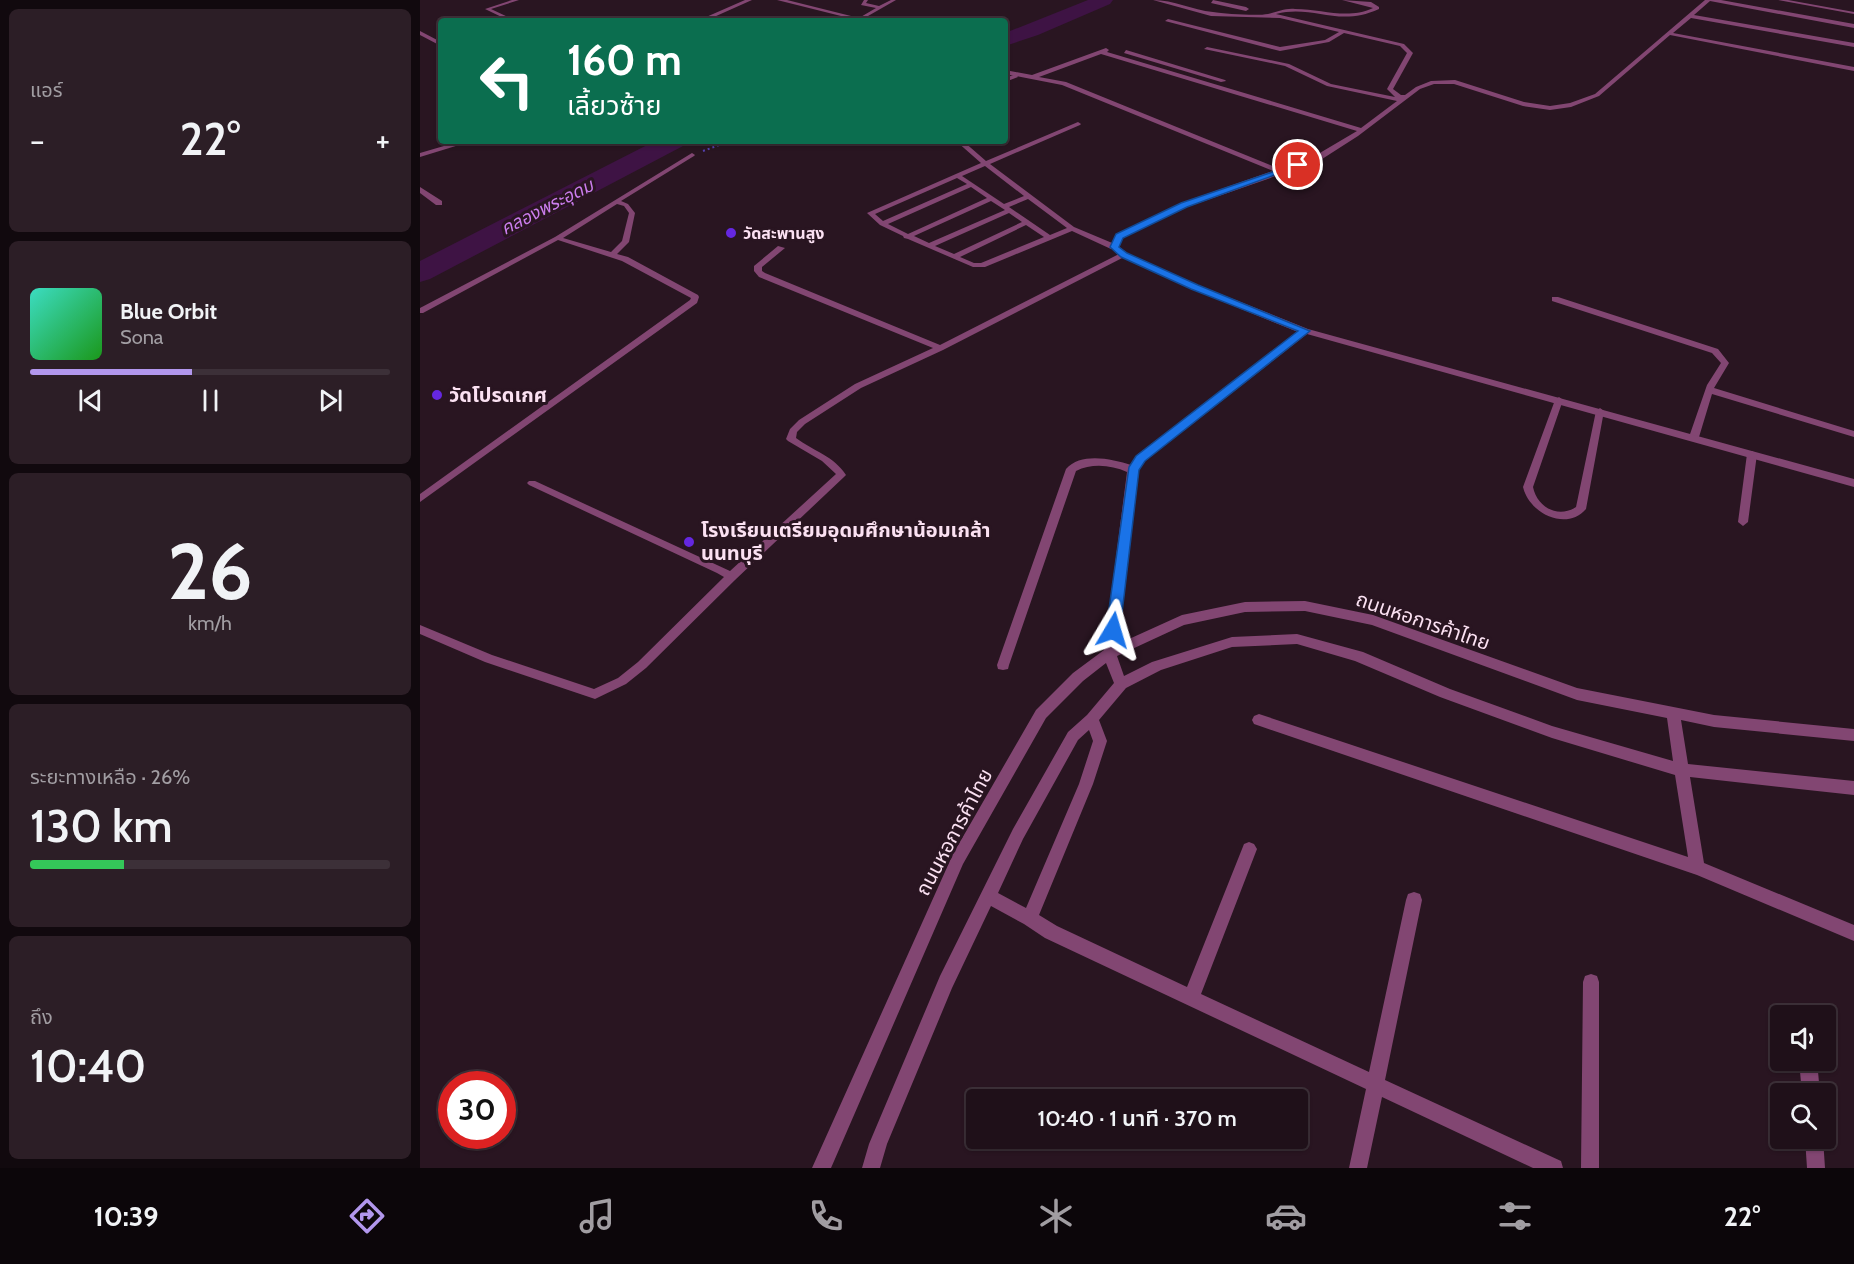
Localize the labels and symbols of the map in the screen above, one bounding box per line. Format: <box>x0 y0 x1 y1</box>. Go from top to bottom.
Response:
pin <box>1272 139 1323 190</box>
water label: คลองพระอุดม <box>497 173 599 240</box>
place label: วัดสะพานสูง <box>743 224 824 244</box>
marker: วัดสะพานสูง <box>724 226 738 240</box>
place label: วัดโปรดเกศ <box>449 383 547 407</box>
marker: วัดโปรดเกศ <box>430 388 444 402</box>
place label: โรงเรียนเตรียมอุดมศึกษาน้อมเกล้า นนทบุรี <box>701 518 991 565</box>
marker: โรงเรียนเตรียมอุดมศึกษาน้อมเกล้า นนทบุรี <box>682 535 696 549</box>
street label: ถนนหอการค้าไทย <box>1353 587 1493 655</box>
position arrow <box>1081 598 1145 662</box>
street label: ถนนหอการค้าไทย <box>910 764 998 900</box>
speed limit sign: 30 <box>438 1071 516 1149</box>

